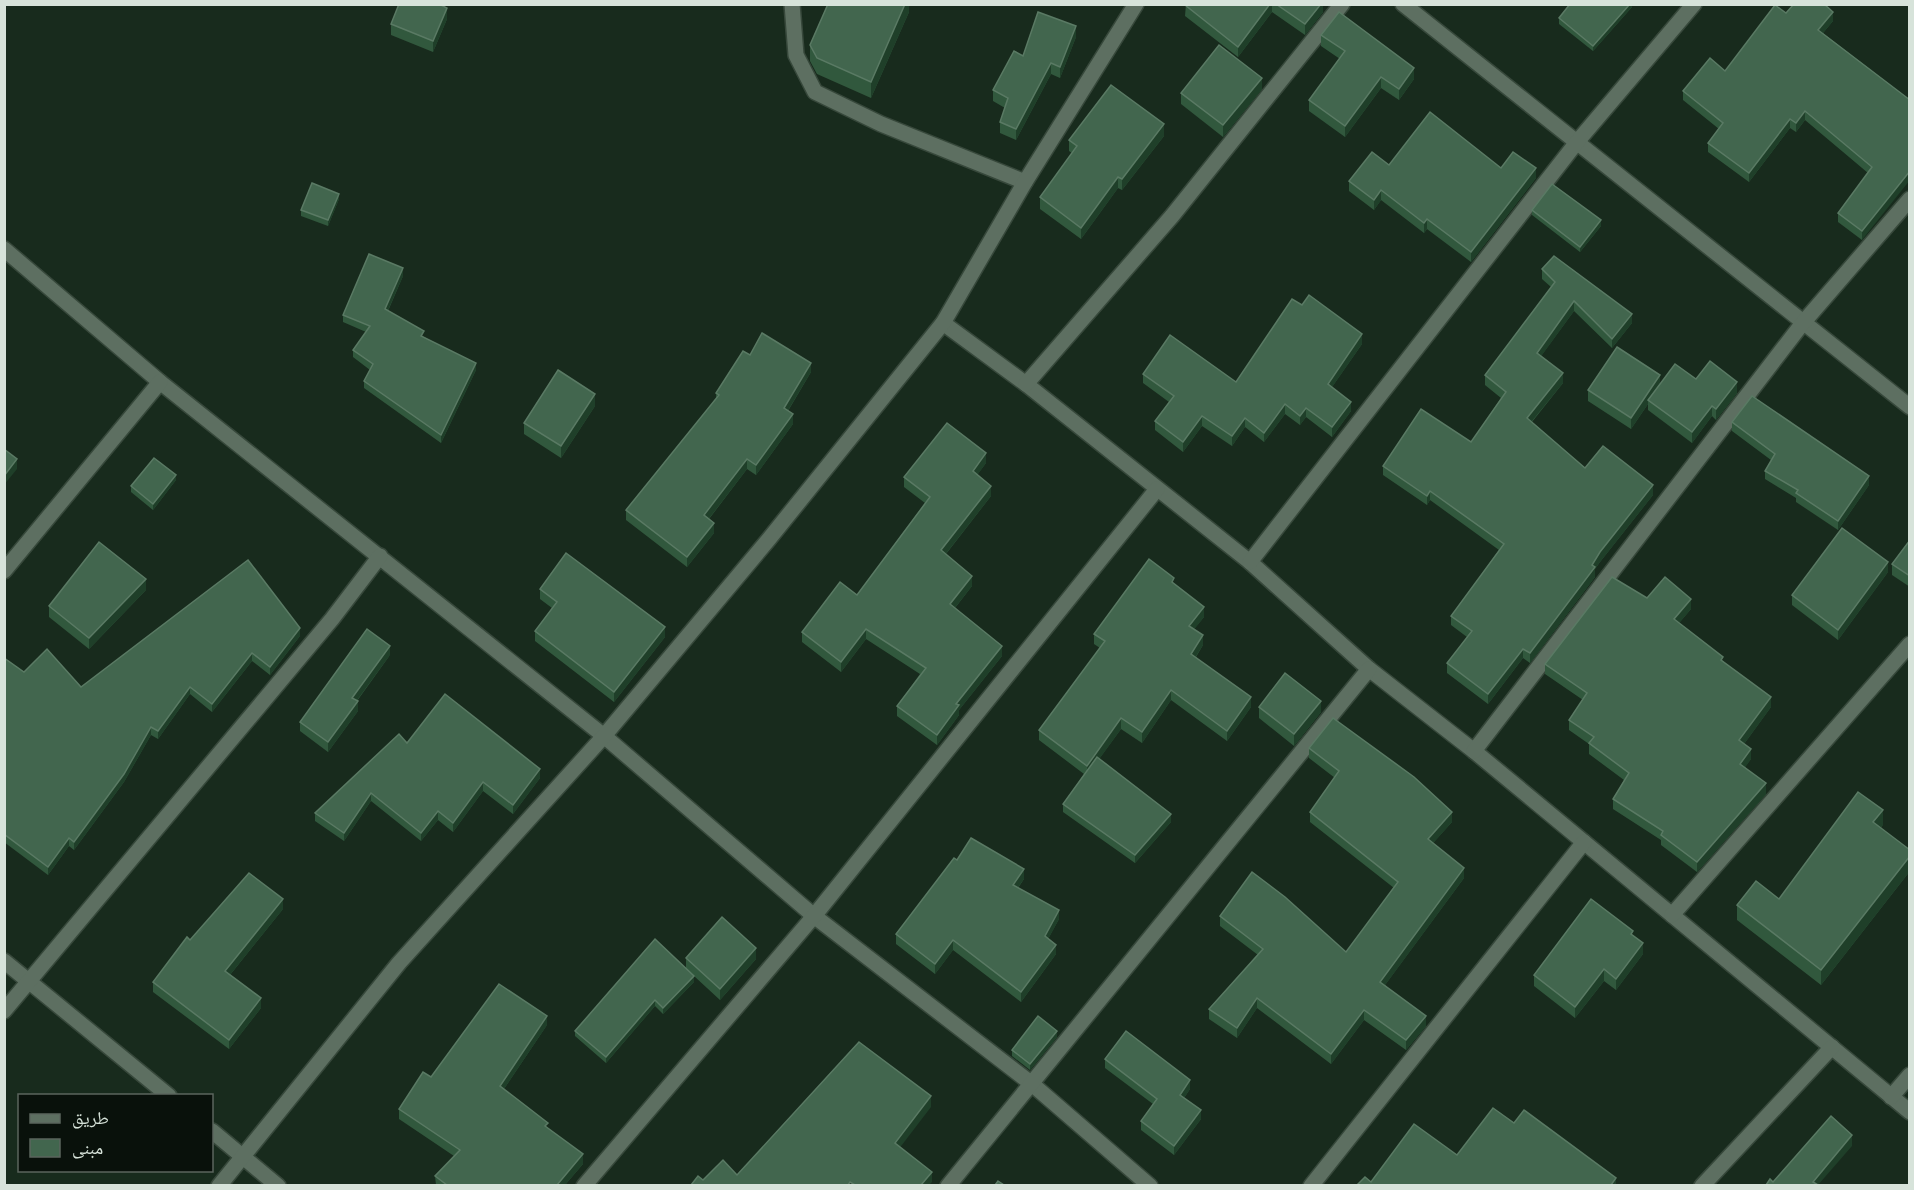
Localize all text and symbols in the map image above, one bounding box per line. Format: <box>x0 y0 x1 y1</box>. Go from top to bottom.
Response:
legend <box>18 1094 213 1172</box>
text: طريق <box>72 1107 109 1129</box>
text: مبنى <box>72 1137 103 1159</box>

